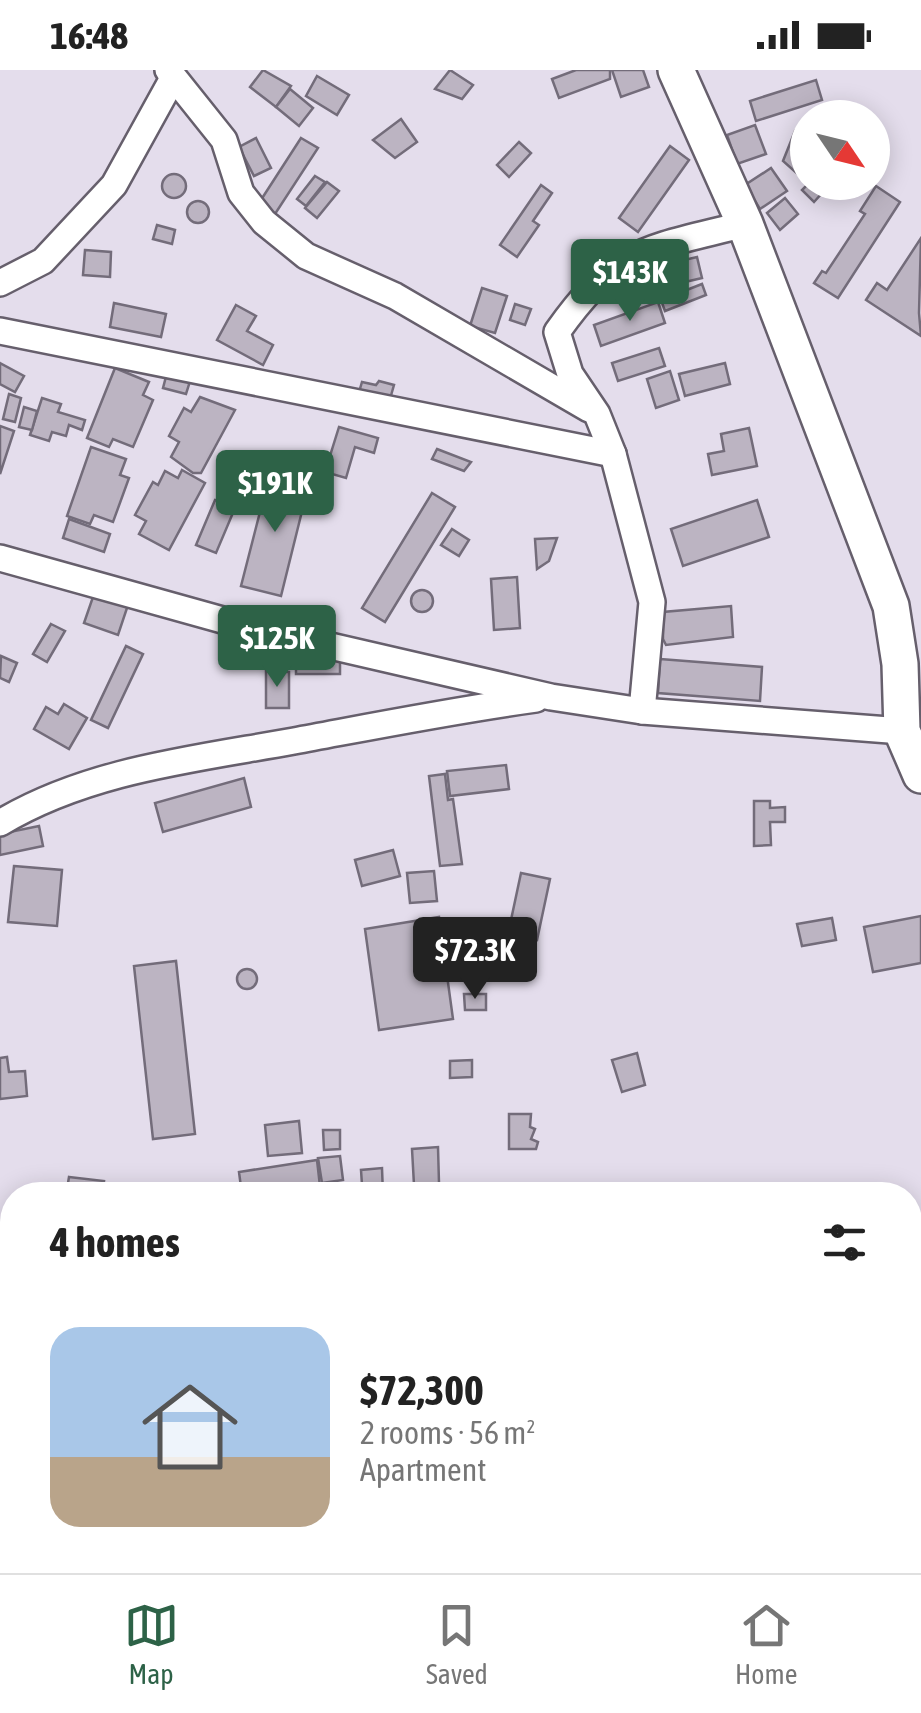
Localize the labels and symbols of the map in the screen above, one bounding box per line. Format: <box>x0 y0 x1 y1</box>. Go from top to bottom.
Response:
north arrow <box>790 100 890 200</box>
pin: $143K <box>560 239 700 324</box>
pin: $191K <box>205 450 345 535</box>
pin: $125K <box>207 605 347 690</box>
pin: $72.3K <box>394 917 556 1002</box>

